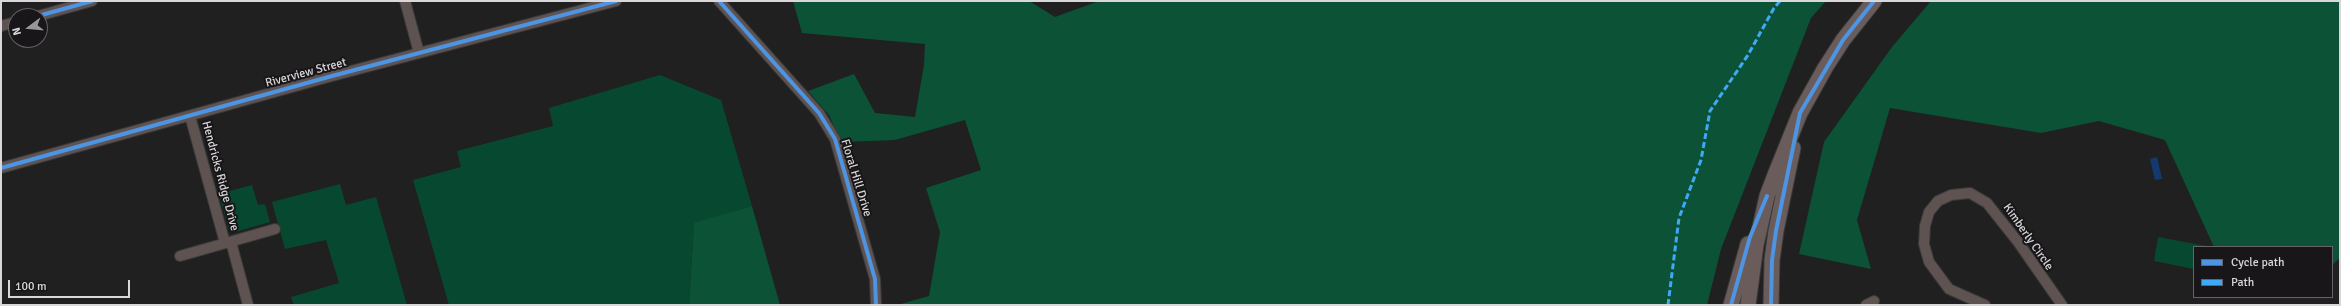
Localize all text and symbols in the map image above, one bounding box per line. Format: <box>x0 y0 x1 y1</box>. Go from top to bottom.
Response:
north arrow <box>8 8 48 48</box>
text: N <box>10 26 24 37</box>
street label: Riverview Street <box>264 55 348 91</box>
street label: Hendricks Ridge Drive <box>198 120 242 232</box>
street label: Floral Hill Drive <box>837 138 875 218</box>
street label: Kimberly Circle <box>2000 201 2056 273</box>
legend <box>2193 246 2333 298</box>
text: Cycle path <box>2231 255 2284 270</box>
scale bar <box>10 272 132 298</box>
text: Path <box>2231 275 2254 290</box>
text: 100 m <box>15 279 47 294</box>

